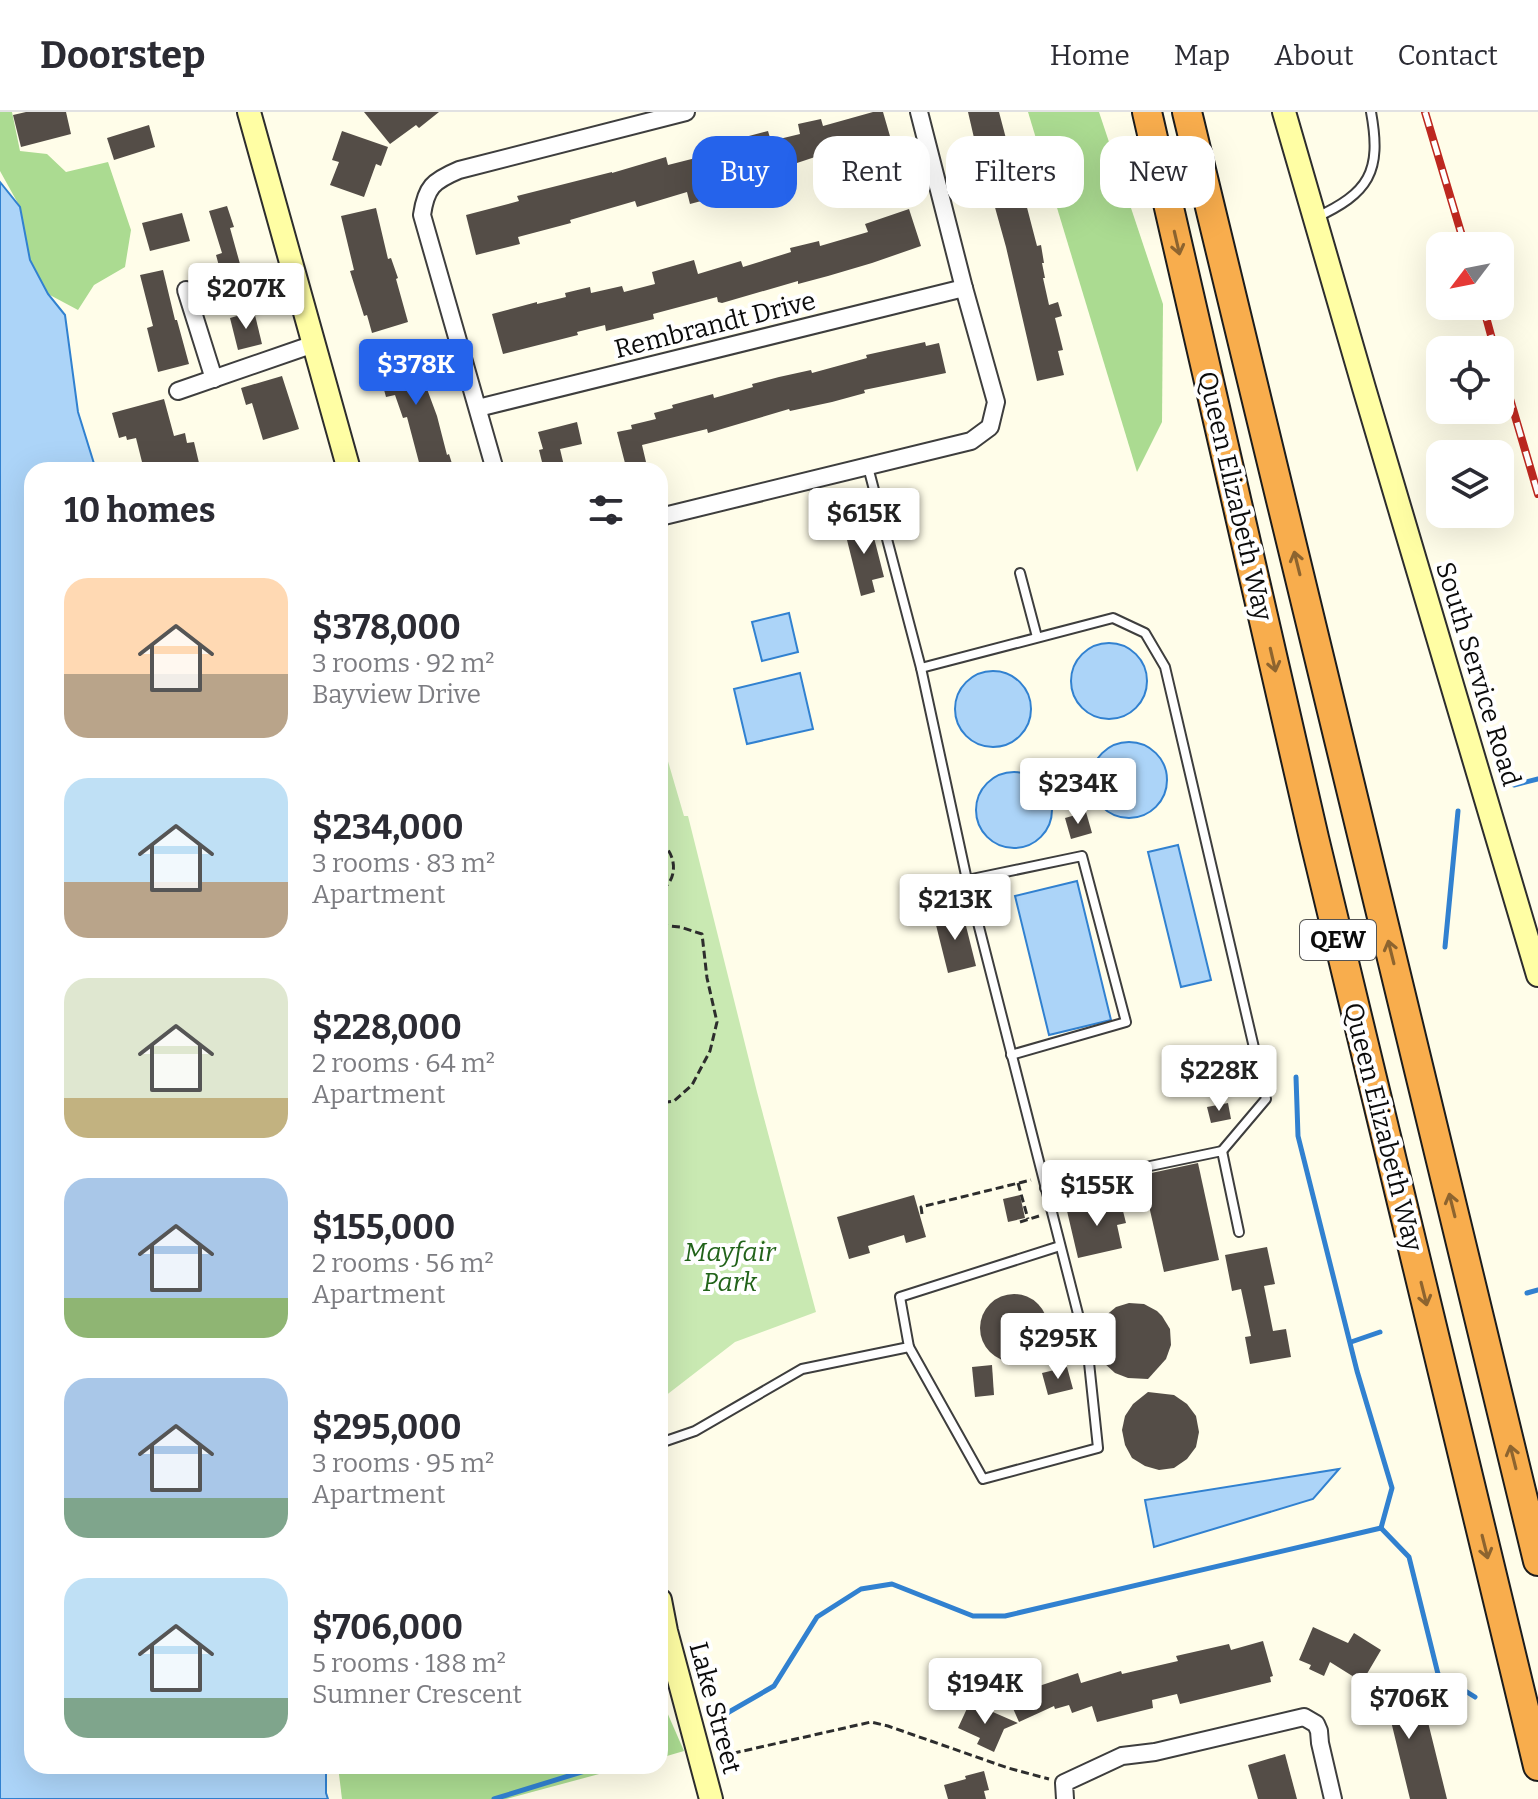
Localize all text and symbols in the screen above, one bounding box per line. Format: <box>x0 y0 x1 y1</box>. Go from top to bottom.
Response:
text: Doorstep <box>40 32 205 78</box>
text: Home <box>1050 39 1130 72</box>
text: Map <box>1174 39 1230 72</box>
text: About <box>1274 39 1354 72</box>
text: Contact <box>1398 39 1498 72</box>
chip: Buy <box>692 136 797 208</box>
chip: Rent <box>813 136 930 208</box>
chip: Filters <box>946 136 1084 208</box>
chip: New <box>1100 136 1215 208</box>
one-way arrow <box>1170 229 1185 255</box>
north arrow <box>1426 232 1514 320</box>
map controls <box>1426 232 1514 528</box>
pin: $207K <box>190 263 302 331</box>
text: $207K <box>206 273 286 304</box>
street label: Rembrandt Drive <box>611 285 819 365</box>
button: locate <box>1426 336 1514 424</box>
pin: $378K <box>360 339 472 407</box>
text: $378K <box>377 349 455 380</box>
street label: Queen Elizabeth Way <box>1191 368 1279 624</box>
button: layers <box>1426 440 1514 528</box>
icon: filters <box>584 488 628 532</box>
pin: $615K <box>808 488 920 556</box>
text: 10 homes <box>64 490 215 531</box>
text: $615K <box>827 498 901 529</box>
one-way arrow <box>1289 551 1304 577</box>
street label: South Service Road <box>1429 558 1527 790</box>
text: $378,000 <box>312 607 461 648</box>
icon: home <box>128 610 224 706</box>
one-way arrow <box>1266 646 1281 672</box>
text: 3 rooms · 92 m² <box>312 648 495 679</box>
text: Bayview Drive <box>312 679 481 710</box>
pin: $234K <box>1022 758 1134 826</box>
text: $234K <box>1038 768 1118 799</box>
text: $234,000 <box>312 807 464 848</box>
icon: home <box>128 810 224 906</box>
text: 3 rooms · 83 m² <box>312 848 495 879</box>
pin: $213K <box>899 874 1011 942</box>
text: Apartment <box>312 879 445 910</box>
text: $213K <box>918 884 992 915</box>
road number: QEW <box>1300 920 1376 960</box>
one-way arrow <box>1383 940 1398 965</box>
street label: Queen Elizabeth Way <box>1337 999 1429 1255</box>
text: $228,000 <box>312 1007 462 1048</box>
icon: home <box>128 1010 224 1106</box>
pin: $228K <box>1163 1045 1275 1113</box>
text: 2 rooms · 64 m² <box>312 1048 495 1079</box>
text: $228K <box>1180 1055 1258 1086</box>
text: Apartment <box>312 1079 445 1110</box>
pin: $155K <box>1041 1160 1153 1228</box>
text: $155K <box>1060 1170 1134 1201</box>
one-way arrow <box>1444 1192 1459 1218</box>
text: $155,000 <box>312 1207 455 1248</box>
icon: home <box>128 1210 224 1306</box>
park label: Mayfair Park <box>684 1237 777 1298</box>
text: 2 rooms · 56 m² <box>312 1248 494 1279</box>
text: Apartment <box>312 1279 445 1310</box>
one-way arrow <box>1417 1281 1432 1306</box>
pin: $295K <box>1002 1313 1114 1381</box>
text: $295K <box>1019 1323 1097 1354</box>
text: $295,000 <box>312 1407 462 1448</box>
icon: home <box>128 1410 224 1506</box>
one-way arrow <box>1505 1445 1520 1471</box>
text: 3 rooms · 95 m² <box>312 1448 494 1479</box>
text: Apartment <box>312 1479 445 1510</box>
one-way arrow <box>1478 1533 1493 1559</box>
text: $706,000 <box>312 1607 463 1648</box>
icon: home <box>128 1610 224 1706</box>
street label: Lake Street <box>683 1639 748 1778</box>
text: 5 rooms · 188 m² <box>312 1648 506 1679</box>
pin: $194K <box>929 1658 1041 1726</box>
text: $194K <box>947 1668 1023 1699</box>
pin: $706K <box>1353 1673 1465 1741</box>
text: Sumner Crescent <box>312 1679 522 1710</box>
text: $706K <box>1369 1683 1449 1714</box>

